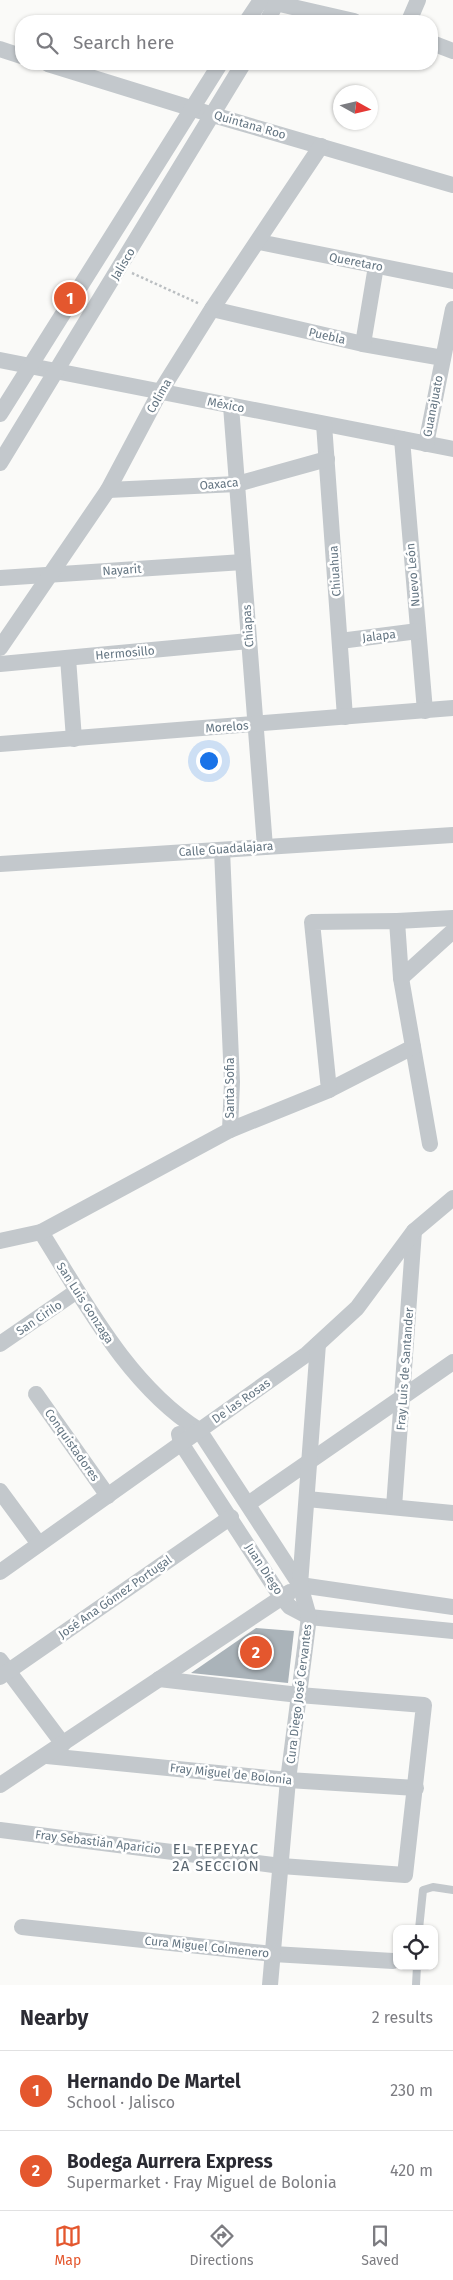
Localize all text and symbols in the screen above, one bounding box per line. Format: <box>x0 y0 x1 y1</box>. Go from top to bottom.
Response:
search box <box>15 15 438 70</box>
icon: search <box>33 29 61 57</box>
text: Search here <box>73 31 174 54</box>
north arrow <box>333 85 378 130</box>
street label: Quintana Roo <box>212 108 288 142</box>
street label: Jalisco <box>108 245 138 283</box>
street label: Queretaro <box>328 250 384 274</box>
pin: 1 <box>54 279 86 317</box>
street label: Puebla <box>307 325 347 347</box>
street label: Guanajuato <box>420 374 446 438</box>
street label: Colima <box>144 376 174 416</box>
street label: México <box>206 395 246 415</box>
street label: Oaxaca <box>199 475 239 493</box>
street label: Nuevo León <box>403 543 423 607</box>
street label: Chiuahua <box>326 545 344 597</box>
street label: Nayarit <box>102 562 143 578</box>
street label: Chiapas <box>240 604 256 648</box>
street label: Jalapa <box>361 627 397 645</box>
street label: Hermosillo <box>95 643 155 663</box>
street label: Morelos <box>205 718 249 735</box>
your location <box>196 748 222 774</box>
street label: Calle Guadalajara <box>178 839 274 859</box>
street label: Santa Sofia <box>223 1057 237 1119</box>
street label: San Luis Gonzaga <box>54 1260 116 1346</box>
street label: San Cirilo <box>14 1298 64 1338</box>
street label: Fray Luis de Santander <box>394 1307 416 1431</box>
street label: De las Rosas <box>209 1376 273 1426</box>
street label: Conquistadores <box>42 1406 102 1484</box>
street label: Juan Diego <box>242 1541 286 1597</box>
street label: José Ana Gómez Portugal <box>56 1552 175 1641</box>
street label: Cura Diego José Cervantes <box>283 1623 315 1765</box>
pin: 2 <box>240 1633 272 1671</box>
street label: Fray Miguel de Bolonia <box>169 1761 293 1787</box>
street label: Fray Sebastián Aparicio <box>35 1827 161 1857</box>
district label: EL TEPEYAC 2A SECCION <box>172 1840 260 1875</box>
map controls <box>393 1925 438 1970</box>
button: locate <box>393 1925 438 1970</box>
street label: Cura Miguel Colmenero <box>144 1933 270 1961</box>
text: Nearby <box>20 2005 88 2031</box>
text: 2 results <box>372 2008 433 2027</box>
text: Hernando De Martel <box>67 2070 241 2093</box>
text: 1 <box>32 2081 40 2100</box>
text: 230 m <box>390 2081 433 2100</box>
text: School · Jalisco <box>67 2093 175 2112</box>
text: Bodega Aurrera Express <box>67 2150 273 2173</box>
text: 2 <box>32 2161 40 2180</box>
text: 420 m <box>390 2161 433 2180</box>
text: Supermarket · Fray Miguel de Bolonia <box>67 2173 337 2192</box>
tab: Map <box>54 2222 82 2269</box>
tab: Directions <box>189 2222 254 2269</box>
tab: Saved <box>361 2222 399 2269</box>

